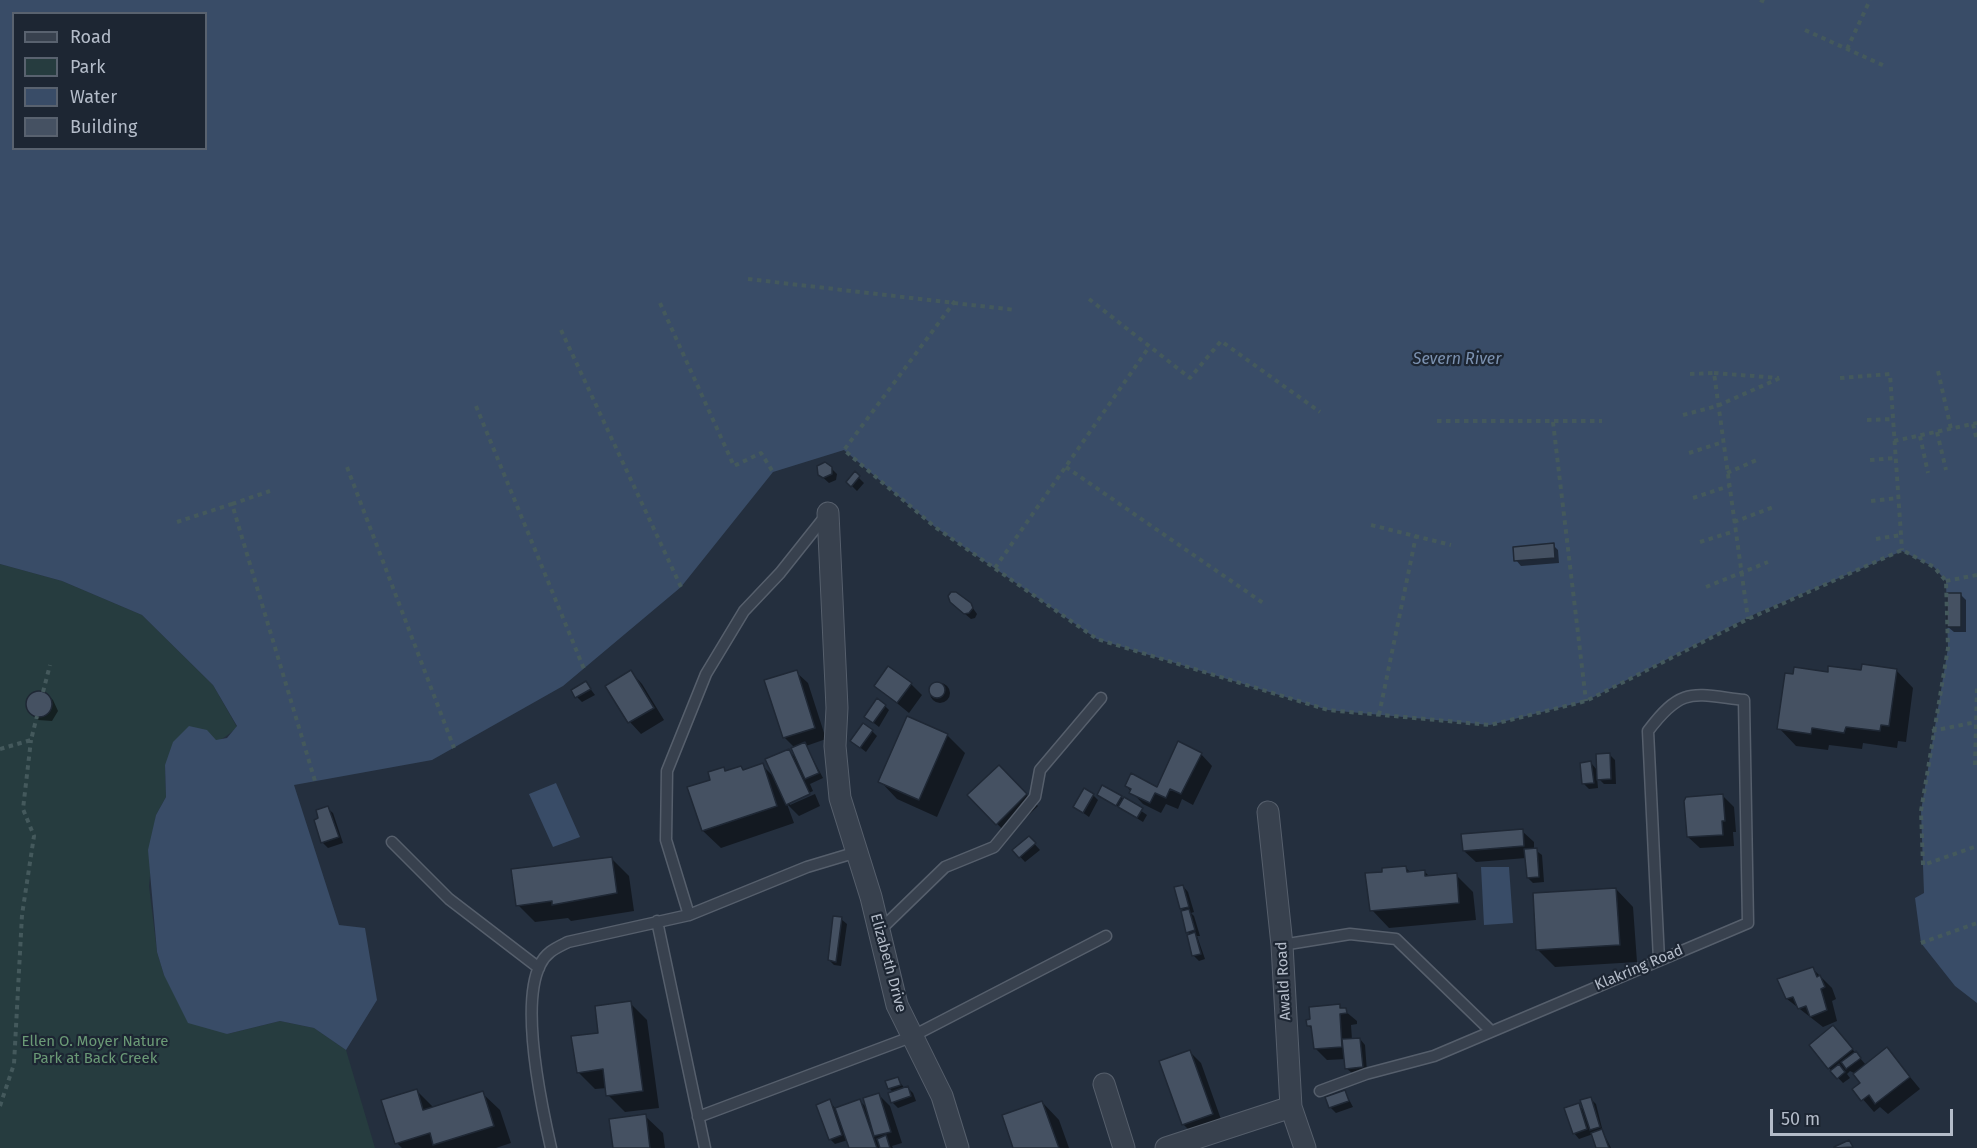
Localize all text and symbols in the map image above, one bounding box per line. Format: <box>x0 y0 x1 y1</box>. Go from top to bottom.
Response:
legend <box>12 12 207 150</box>
text: Road <box>70 26 112 48</box>
text: Park <box>70 56 105 78</box>
text: Water <box>70 86 117 108</box>
text: Building <box>70 116 137 138</box>
water label: Severn River <box>1413 350 1501 370</box>
street label: Elizabeth Drive <box>866 912 910 1014</box>
street label: Awald Road <box>1273 941 1295 1021</box>
street label: Klakring Road <box>1592 941 1686 995</box>
park label: Ellen O. Moyer Nature Park at Back Creek <box>22 1033 168 1068</box>
scale bar <box>1773 1097 1956 1135</box>
text: 50 m <box>1781 1108 1820 1130</box>

